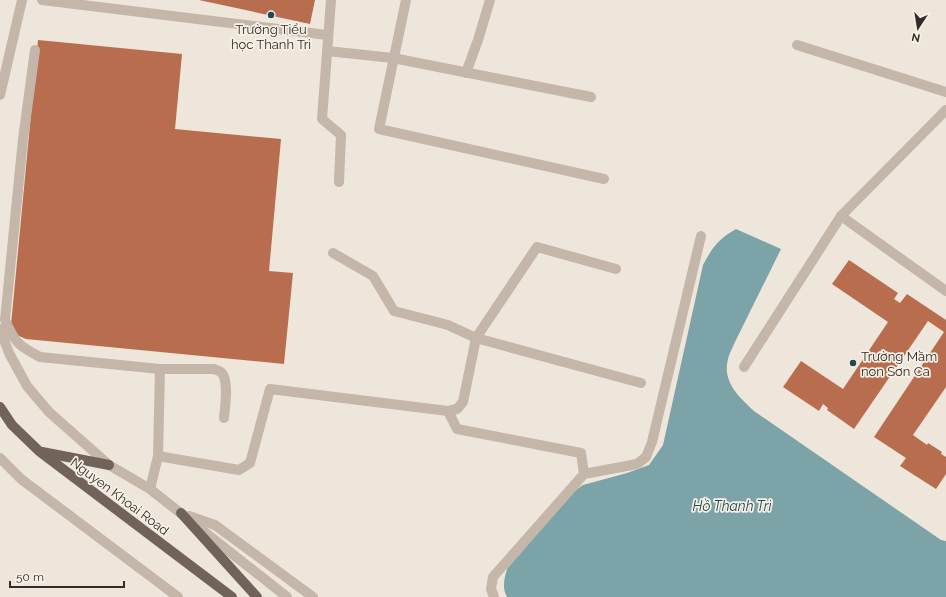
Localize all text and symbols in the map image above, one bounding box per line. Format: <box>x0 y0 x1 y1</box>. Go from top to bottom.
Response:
north arrow <box>898 8 938 48</box>
marker: Trường Tiểu học Thanh Trì <box>266 10 276 20</box>
place label: Trường Tiểu học Thanh Trì <box>231 22 311 52</box>
text: N <box>911 30 921 45</box>
place label: Trường Mầm non Sơn Ca <box>861 349 937 379</box>
marker: Trường Mầm non Sơn Ca <box>848 358 858 368</box>
street label: Nguyen Khoai Road <box>68 455 172 538</box>
water label: Hồ Thanh Trì <box>692 498 772 514</box>
scale bar <box>10 563 124 589</box>
text: 50 m <box>16 570 44 584</box>

